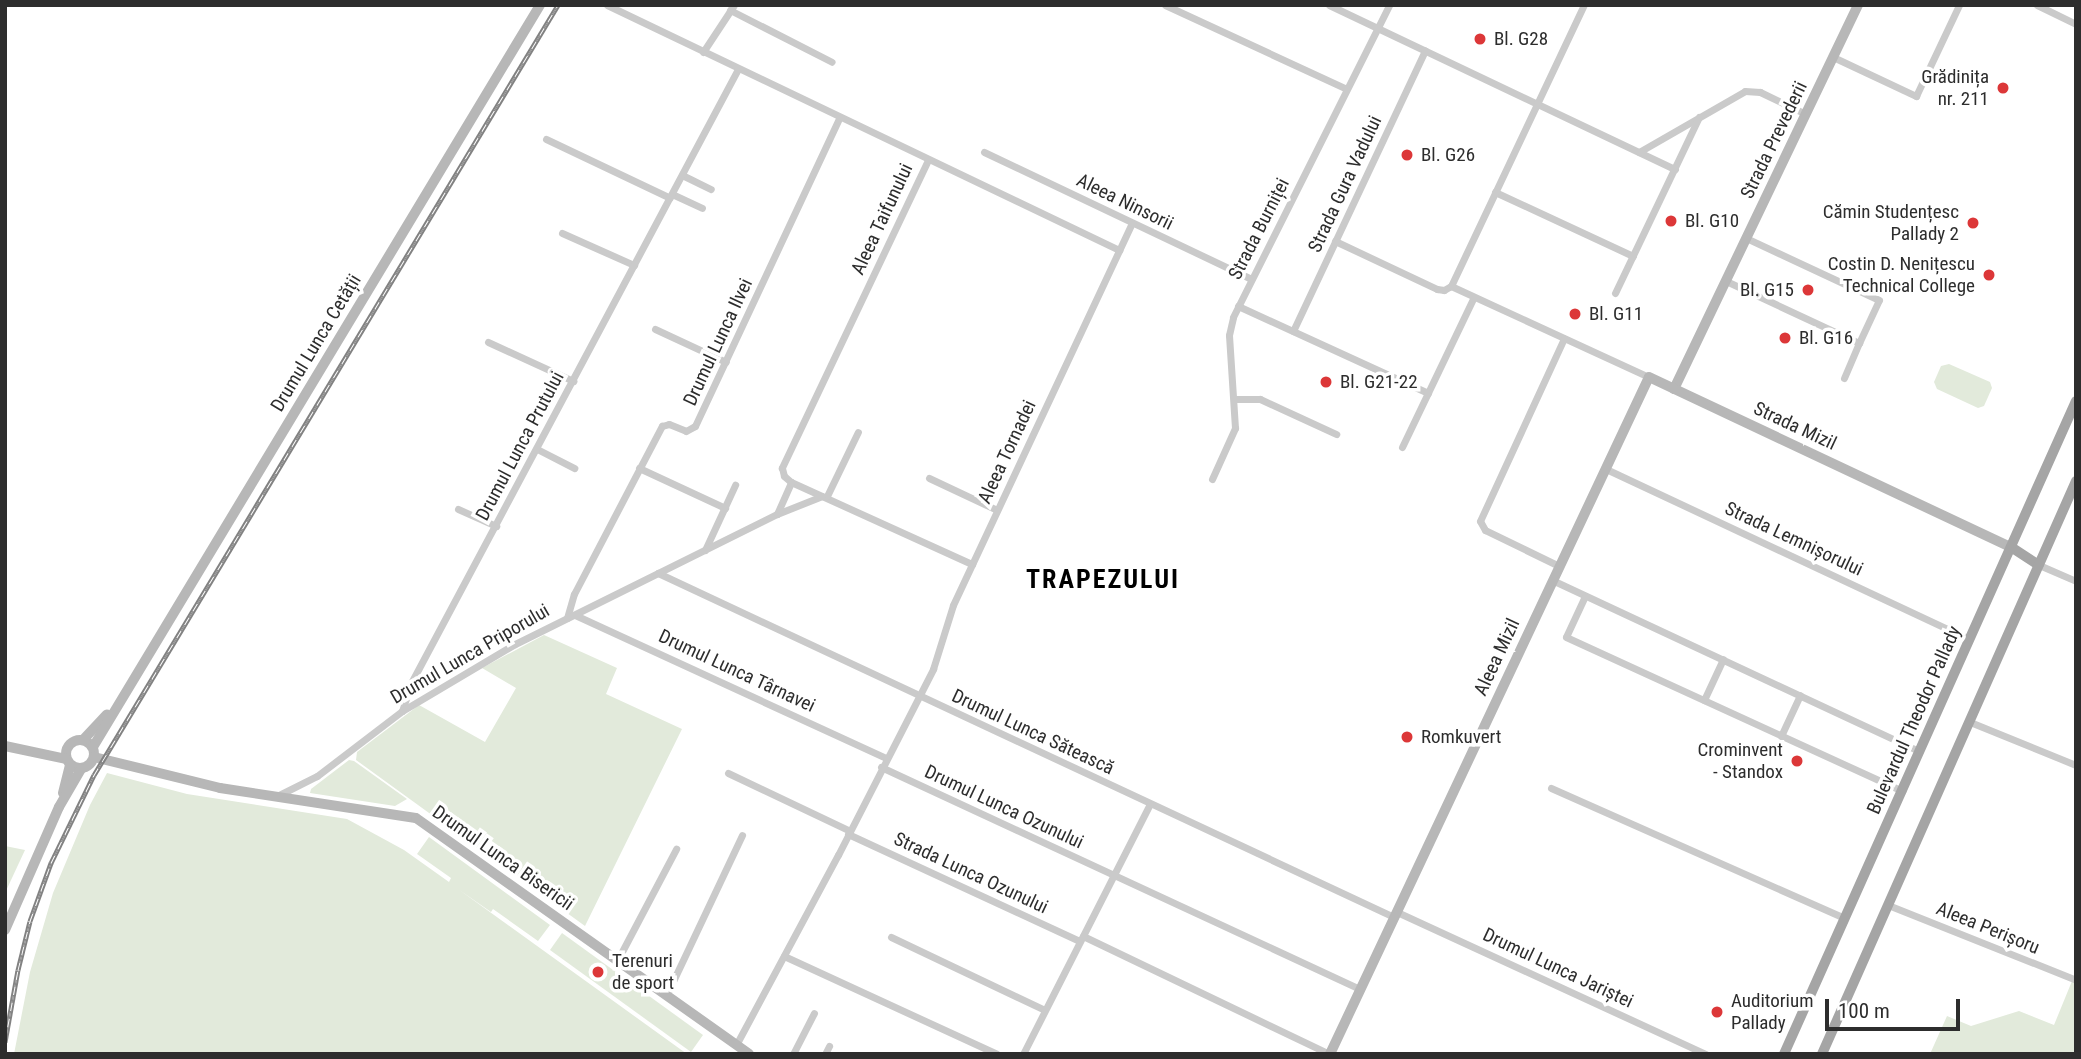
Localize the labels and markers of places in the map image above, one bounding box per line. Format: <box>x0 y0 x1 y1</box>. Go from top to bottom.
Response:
place label: Bl. G28 <box>1494 28 1548 50</box>
marker: Bl. G28 <box>1472 31 1488 47</box>
place label: Grădinița nr. 211 <box>1921 66 1989 110</box>
marker: Grădinița nr. 211 <box>1995 80 2011 96</box>
place label: Bl. G26 <box>1421 144 1475 166</box>
marker: Bl. G26 <box>1399 147 1415 163</box>
place label: Cămin Studențesc Pallady 2 <box>1823 201 1959 245</box>
place label: Bl. G10 <box>1685 210 1739 232</box>
marker: Bl. G10 <box>1663 213 1679 229</box>
marker: Cămin Studențesc Pallady 2 <box>1965 215 1981 231</box>
place label: Costin D. Nenițescu Technical College <box>1828 253 1975 297</box>
marker: Costin D. Nenițescu Technical College <box>1981 267 1997 283</box>
place label: Bl. G15 <box>1740 279 1794 301</box>
marker: Bl. G15 <box>1800 282 1816 298</box>
place label: Bl. G11 <box>1589 303 1643 325</box>
marker: Bl. G11 <box>1567 306 1583 322</box>
place label: Bl. G16 <box>1799 327 1853 349</box>
marker: Bl. G16 <box>1777 330 1793 346</box>
place label: Bl. G21-22 <box>1340 371 1418 393</box>
marker: Bl. G21-22 <box>1318 374 1334 390</box>
place label: Romkuvert <box>1421 726 1501 748</box>
marker: Romkuvert <box>1399 729 1415 745</box>
place label: Crominvent - Standox <box>1697 739 1783 783</box>
marker: Crominvent - Standox <box>1789 753 1805 769</box>
place label: Terenuri de sport <box>612 950 674 994</box>
marker: Terenuri de sport <box>590 964 606 980</box>
place label: Auditorium Pallady <box>1731 990 1813 1034</box>
marker: Auditorium Pallady <box>1709 1004 1725 1020</box>

